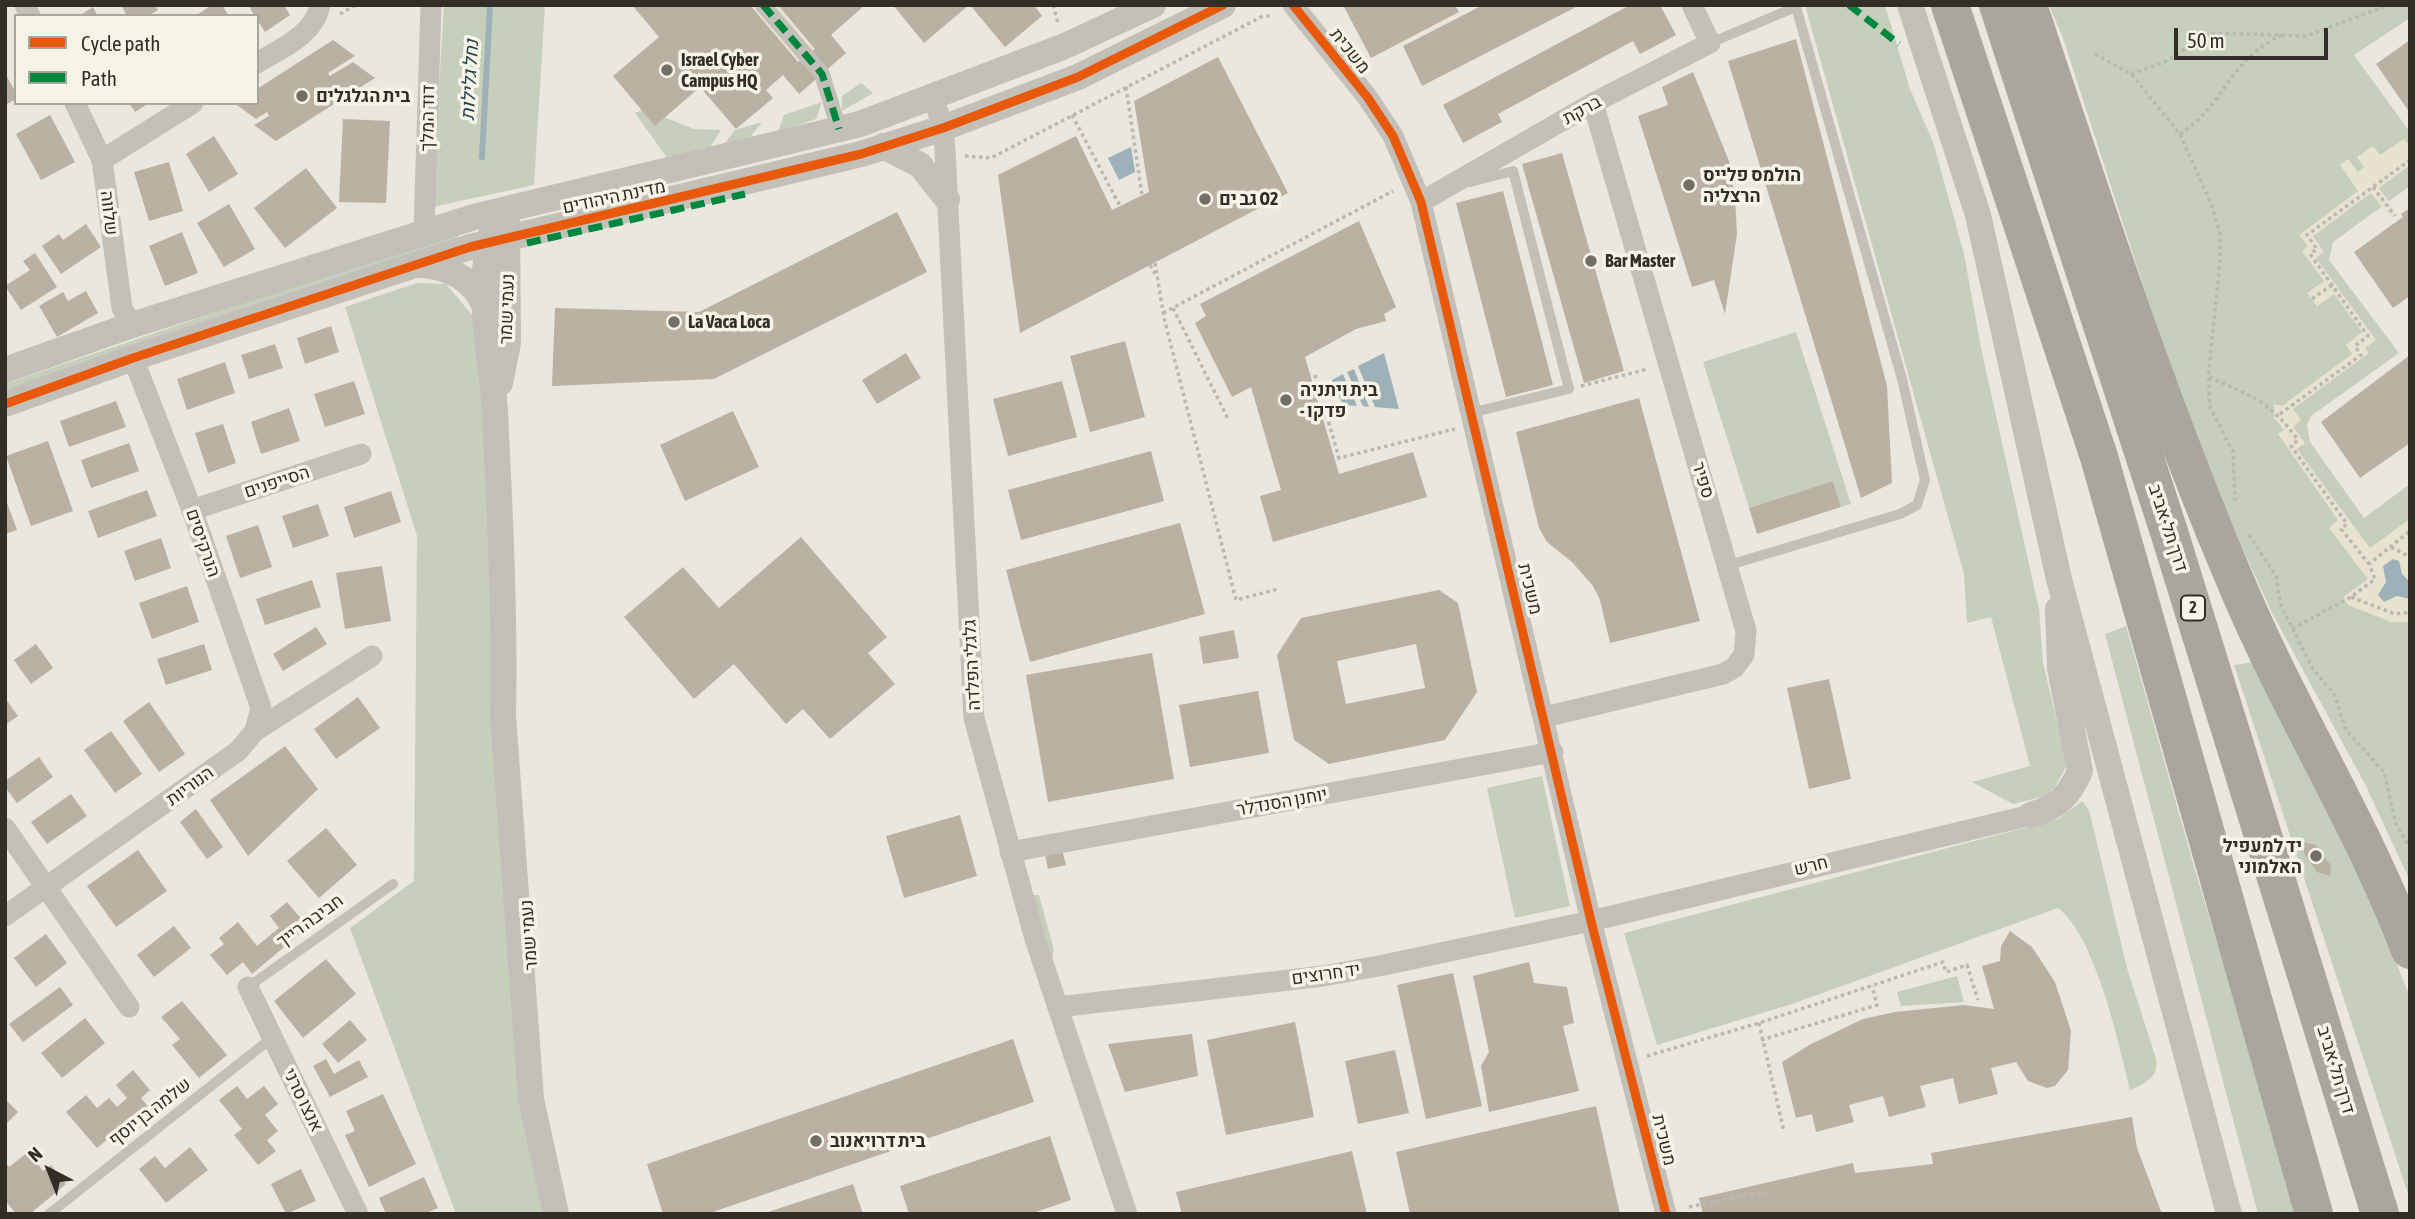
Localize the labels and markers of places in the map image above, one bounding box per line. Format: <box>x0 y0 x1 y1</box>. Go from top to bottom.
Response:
place label: Israel Cyber Campus HQ <box>681 49 758 92</box>
marker: Israel Cyber Campus HQ <box>659 62 675 78</box>
place label: בית הגלגלים <box>316 85 410 107</box>
marker: בית הגלגלים <box>294 88 310 104</box>
place label: הולמס פלייס הרצליה <box>1703 164 1801 206</box>
marker: הולמס פלייס הרצליה <box>1681 177 1697 193</box>
place label: גב ים O2 <box>1219 188 1278 210</box>
marker: גב ים O2 <box>1197 191 1213 207</box>
place label: Bar Master <box>1605 250 1675 272</box>
marker: Bar Master <box>1583 253 1599 269</box>
place label: La Vaca Loca <box>688 311 770 333</box>
marker: La Vaca Loca <box>666 314 682 330</box>
place label: בית ויתניה - פדקו <box>1300 379 1378 422</box>
marker: בית ויתניה - פדקו <box>1278 392 1294 408</box>
place label: יד למעפיל האלמוני <box>2223 835 2302 878</box>
marker: יד למעפיל האלמוני <box>2308 848 2324 864</box>
place label: בית דרויאנוב <box>830 1130 926 1152</box>
marker: בית דרויאנוב <box>808 1133 824 1149</box>

